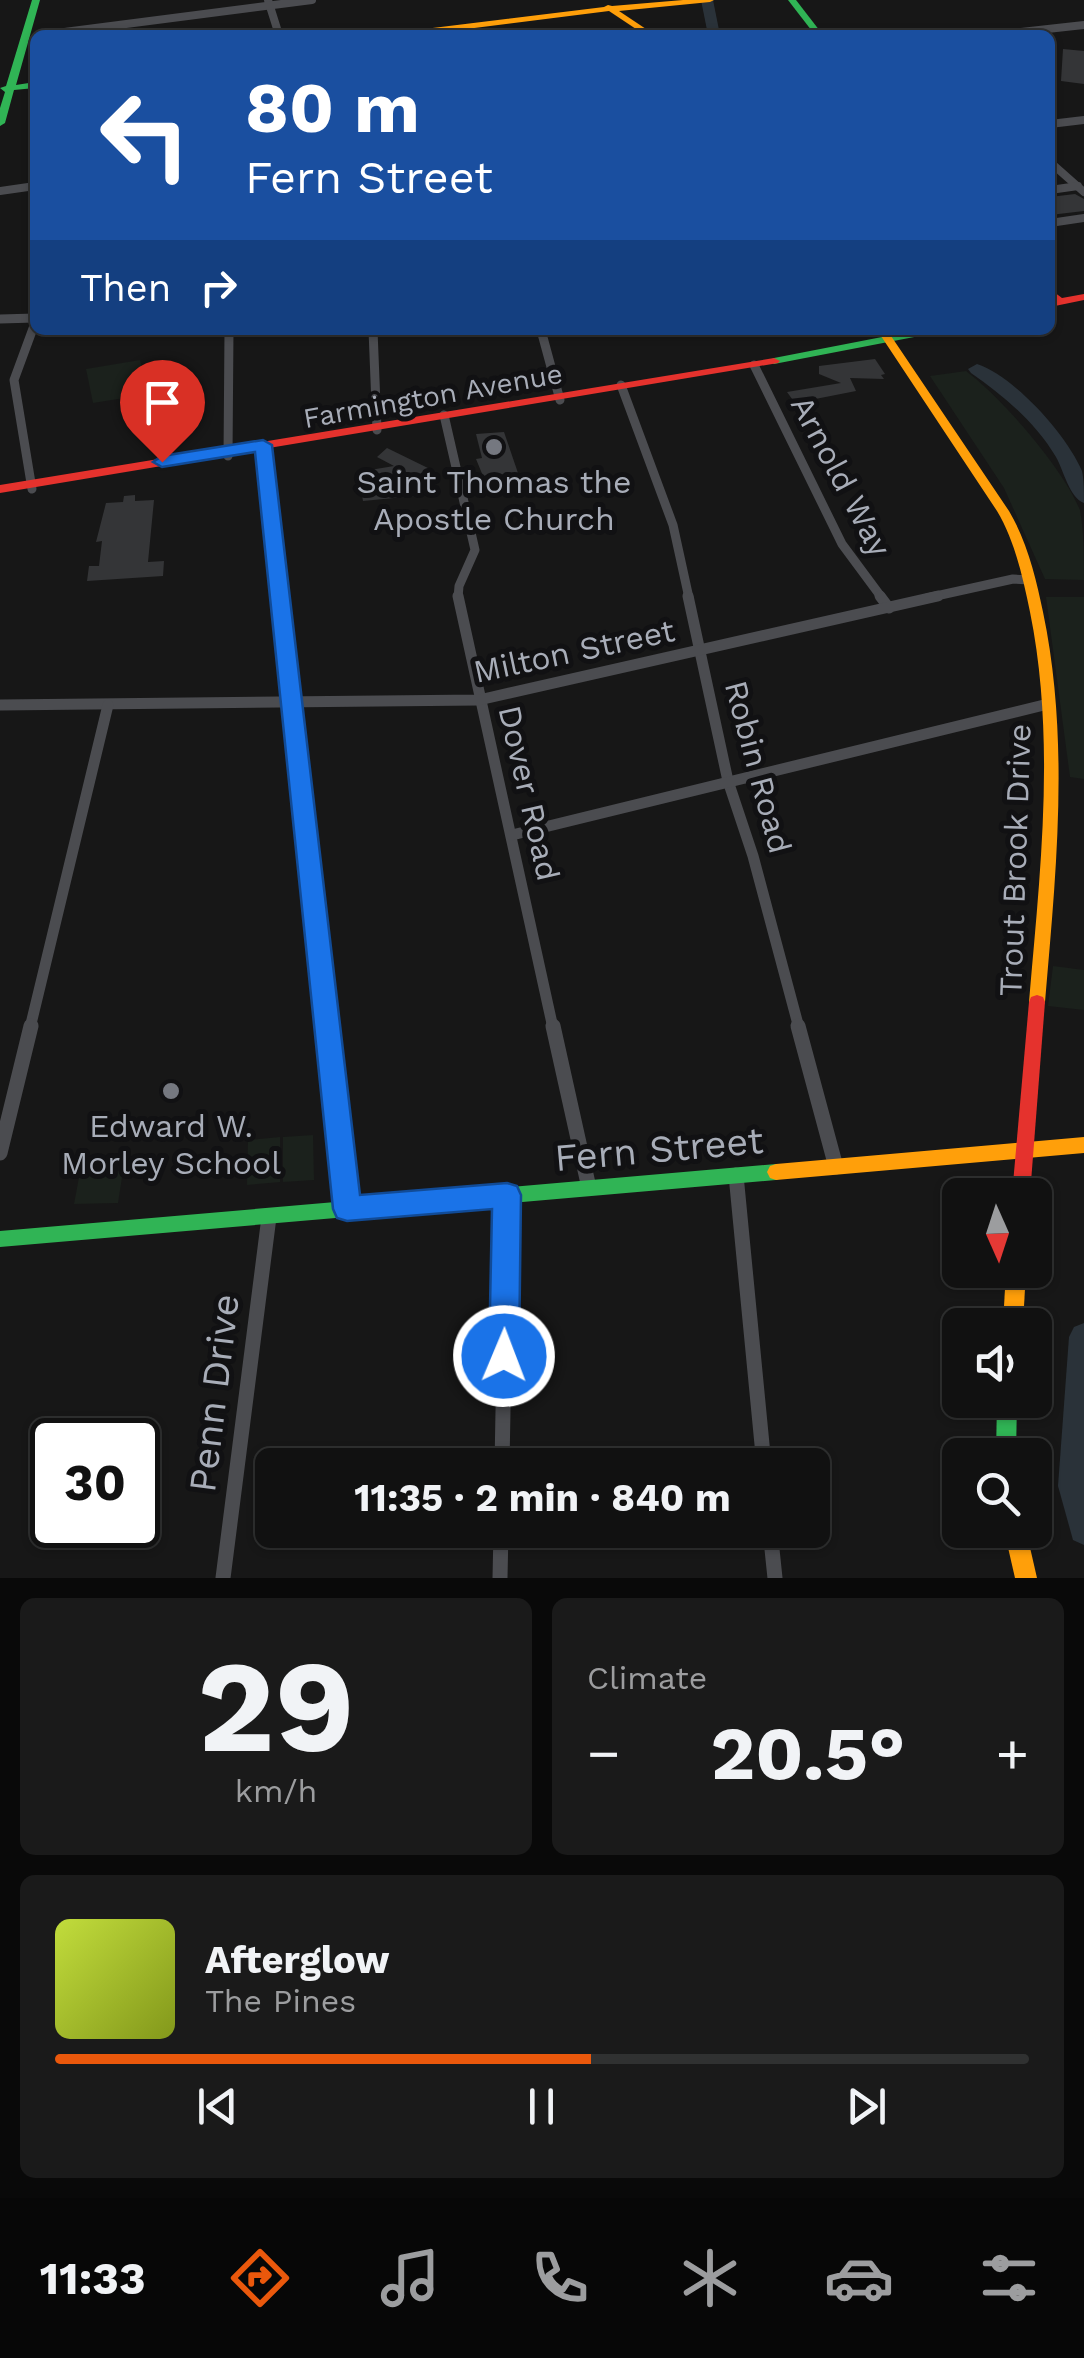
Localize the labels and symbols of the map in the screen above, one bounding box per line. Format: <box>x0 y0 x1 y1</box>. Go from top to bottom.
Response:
street label: Farmington Avenue <box>301 357 565 435</box>
pin <box>120 360 205 463</box>
street label: Arnold Way <box>783 389 899 563</box>
marker: Saint Thomas the Apostle Church <box>483 436 505 458</box>
place label: Saint Thomas the Apostle Church <box>357 463 631 538</box>
street label: Milton Street <box>470 611 678 691</box>
street label: Robin Road <box>717 676 799 858</box>
street label: Dover Road <box>490 702 568 884</box>
street label: Trout Brook Drive <box>991 723 1039 997</box>
marker: Edward W. Morley School <box>160 1080 182 1102</box>
place label: Edward W. Morley School <box>61 1107 281 1182</box>
street label: Fern Street <box>553 1118 765 1180</box>
north arrow <box>942 1178 1052 1288</box>
street label: Penn Drive <box>180 1291 248 1495</box>
position arrow <box>452 1304 556 1408</box>
speed limit sign: 30 <box>30 1418 160 1548</box>

